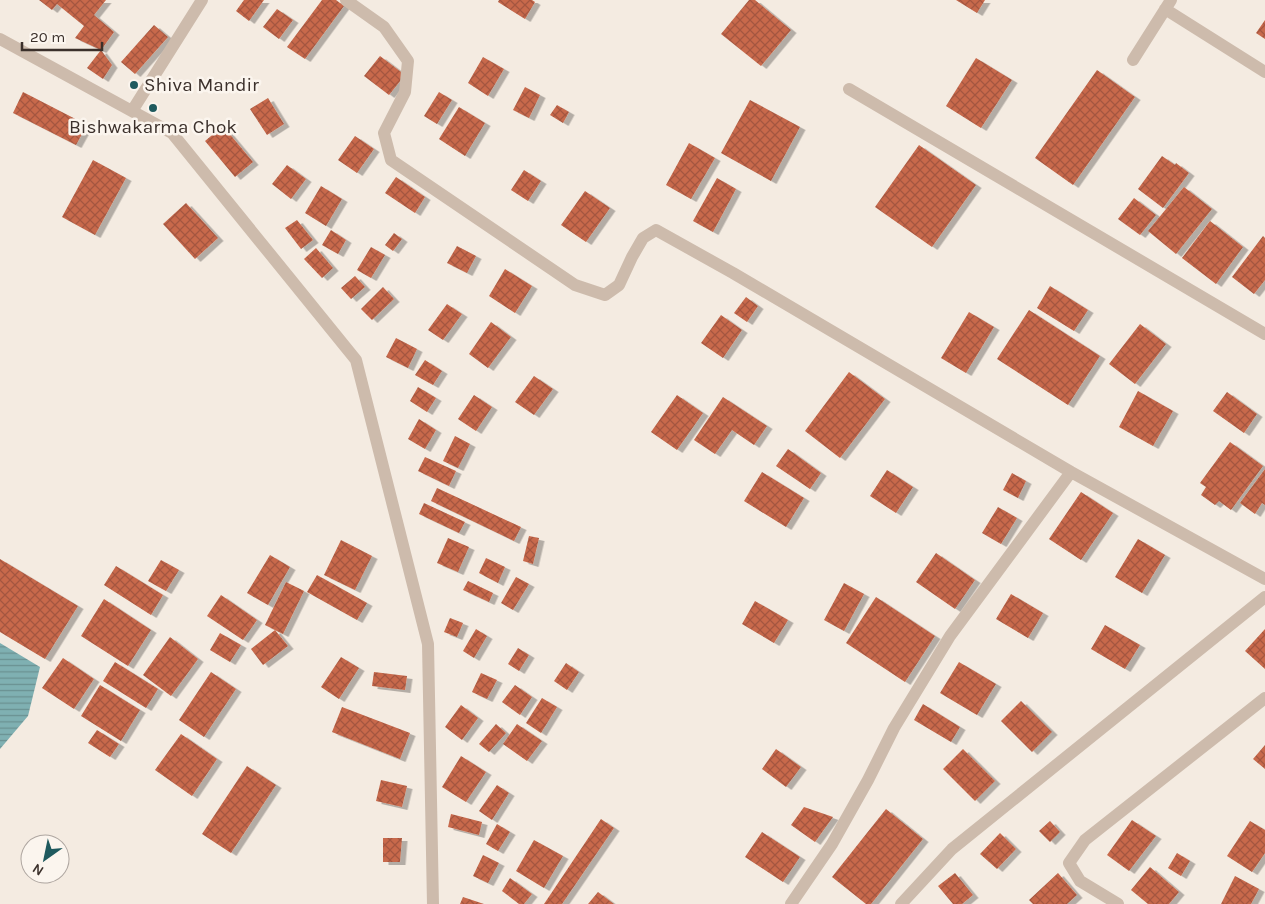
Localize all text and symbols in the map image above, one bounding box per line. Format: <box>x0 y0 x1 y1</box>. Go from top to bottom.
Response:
scale bar <box>22 20 102 52</box>
text: 20 m <box>30 28 65 46</box>
place label: Shiva Mandir <box>144 74 259 96</box>
marker: Shiva Mandir <box>128 79 140 91</box>
marker: Bishwakarma Chok <box>147 102 159 114</box>
place label: Bishwakarma Chok <box>69 116 237 138</box>
north arrow <box>20 834 70 884</box>
text: N <box>29 860 47 879</box>

